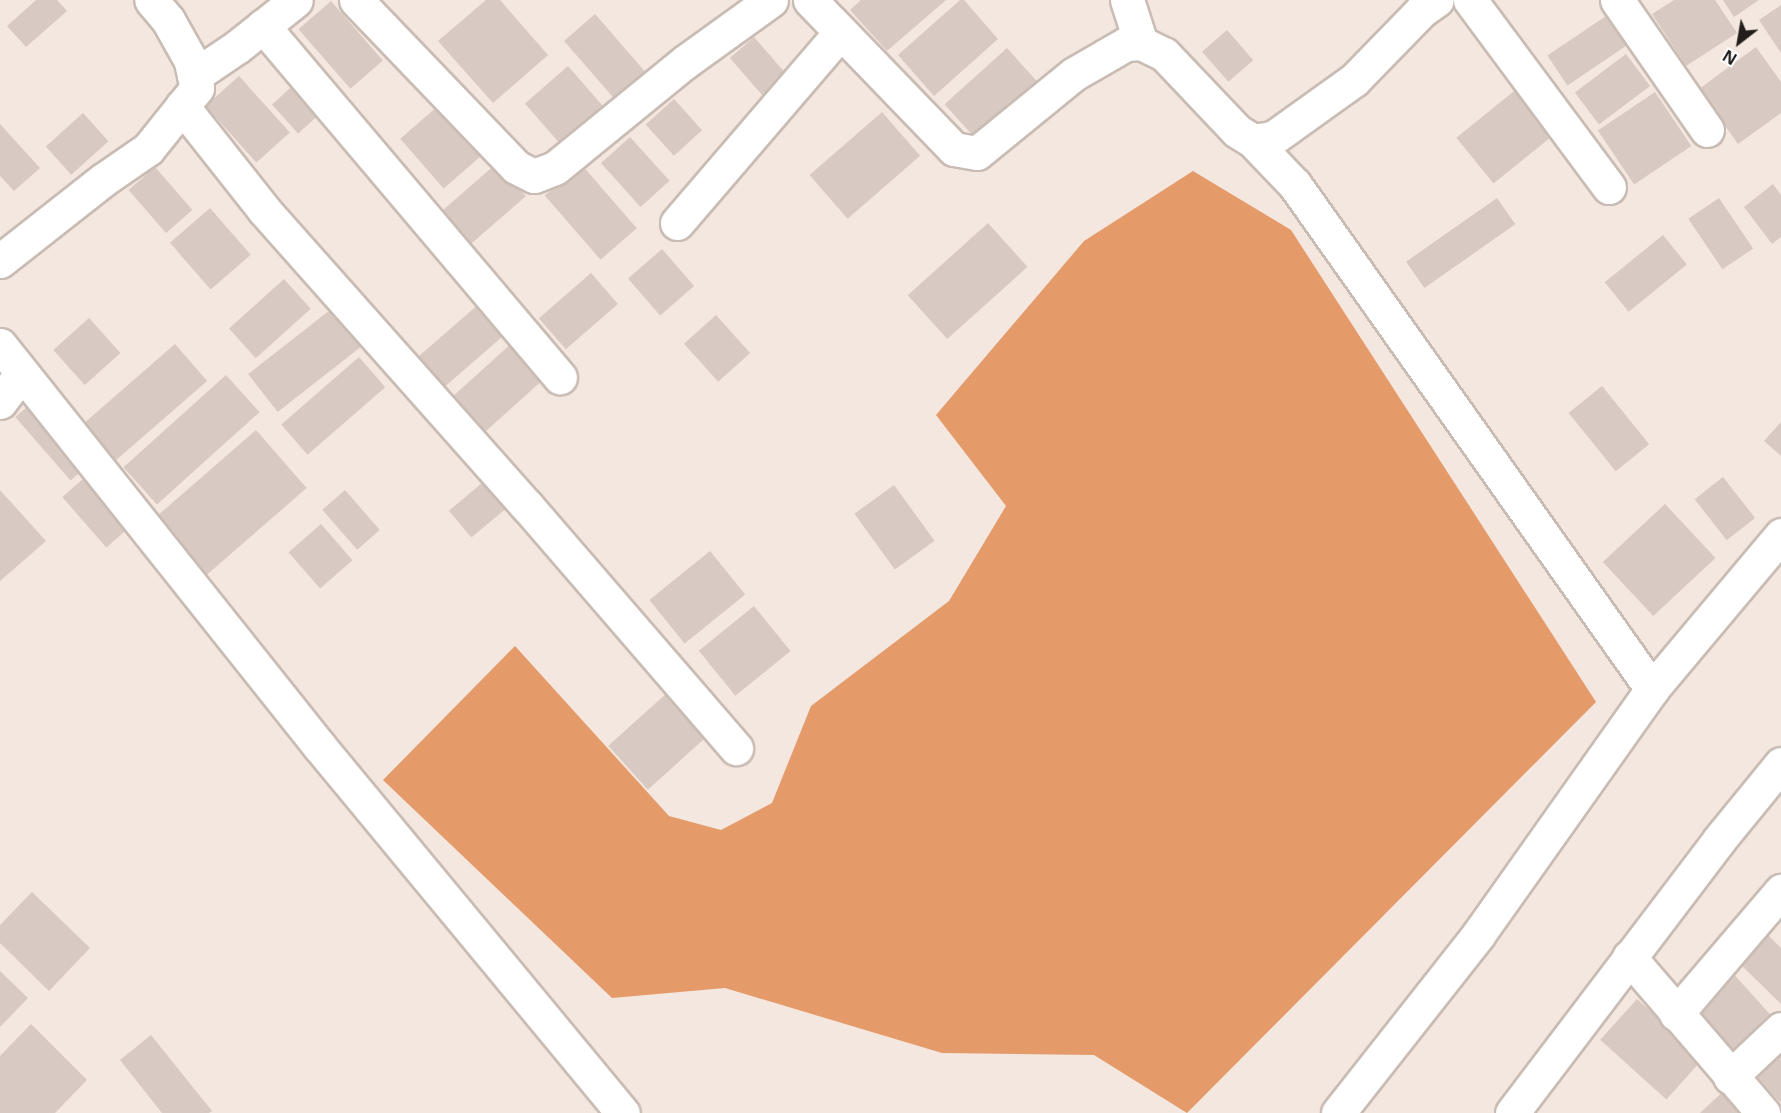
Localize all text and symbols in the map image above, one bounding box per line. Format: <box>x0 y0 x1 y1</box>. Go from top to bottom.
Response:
north arrow <box>1709 12 1769 72</box>
text: N <box>1718 45 1741 70</box>

